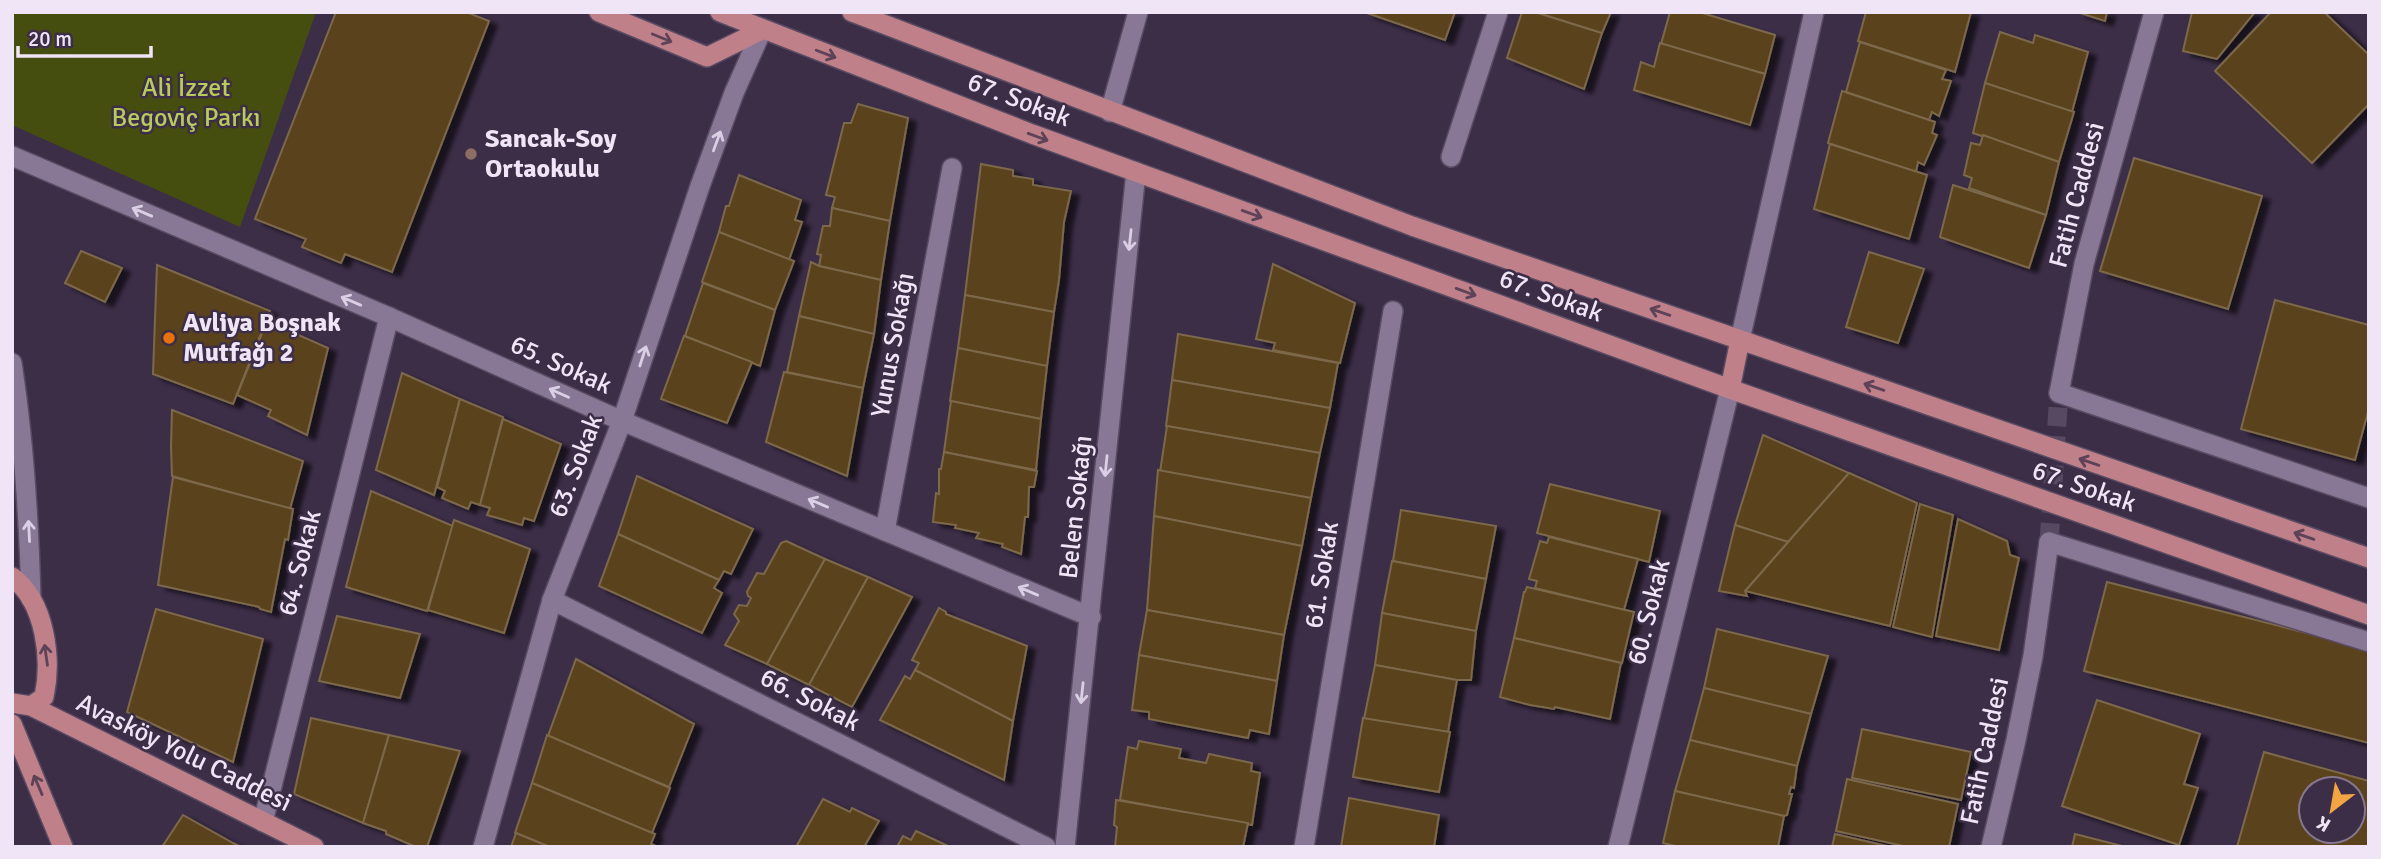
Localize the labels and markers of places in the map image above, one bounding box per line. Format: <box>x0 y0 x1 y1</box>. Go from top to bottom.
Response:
place label: Sancak-Soy Ortaokulu <box>485 123 616 185</box>
marker: Sancak-Soy Ortaokulu <box>463 146 479 162</box>
place label: Avliya Boşnak Mutfağı 2 <box>183 307 341 369</box>
marker: Avliya Boşnak Mutfağı 2 <box>161 330 177 346</box>

